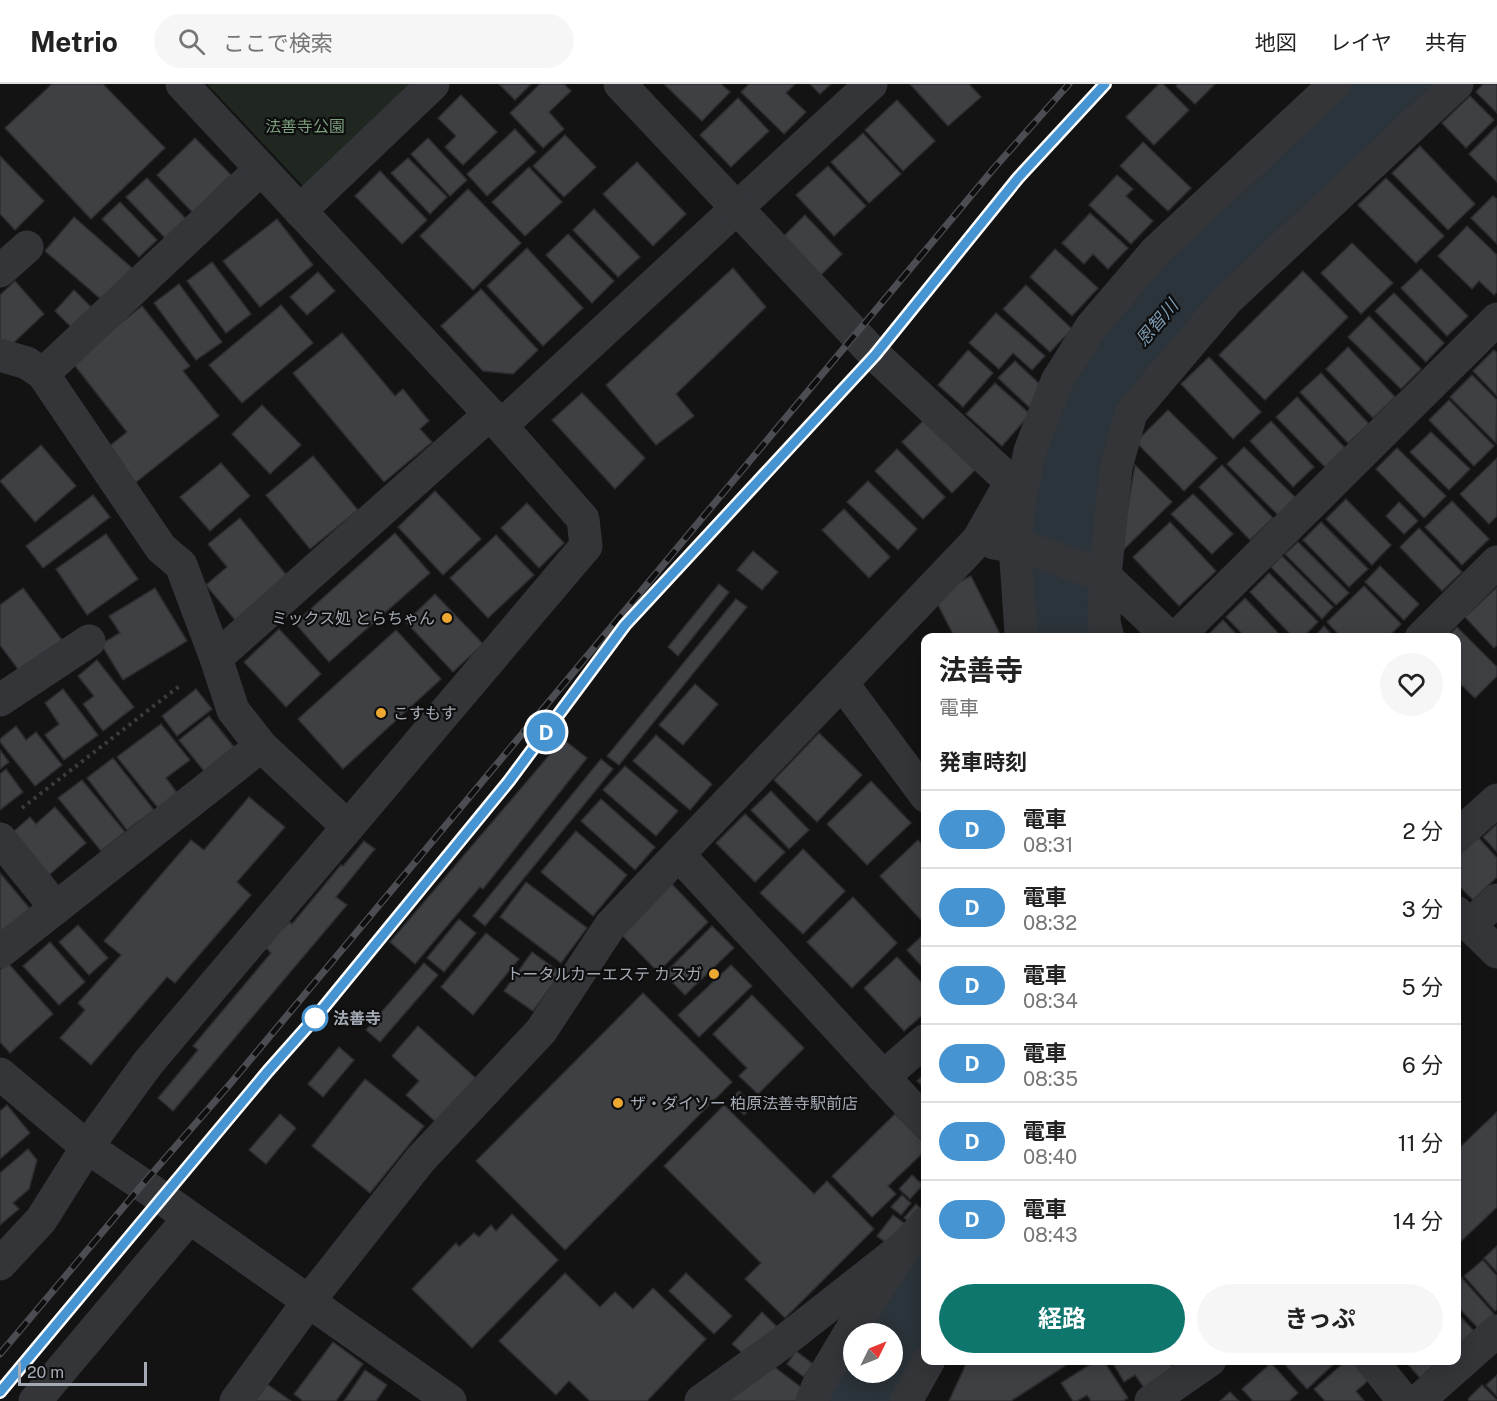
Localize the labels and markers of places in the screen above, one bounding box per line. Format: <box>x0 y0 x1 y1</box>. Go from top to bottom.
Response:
place label: ミックス処 とらちゃん <box>272 609 435 628</box>
marker: ミックス処 とらちゃん <box>440 611 454 625</box>
place label: こすもす <box>393 704 457 723</box>
marker: こすもす <box>374 706 388 720</box>
place label: トータルカーエステ カスガ <box>507 965 702 984</box>
marker: トータルカーエステ カスガ <box>707 967 721 981</box>
marker: 法善寺 <box>302 1005 328 1031</box>
place label: 法善寺 <box>333 1009 381 1028</box>
place label: ザ・ダイソー 柏原法善寺駅前店 <box>630 1094 858 1113</box>
marker: ザ・ダイソー 柏原法善寺駅前店 <box>611 1096 625 1110</box>

